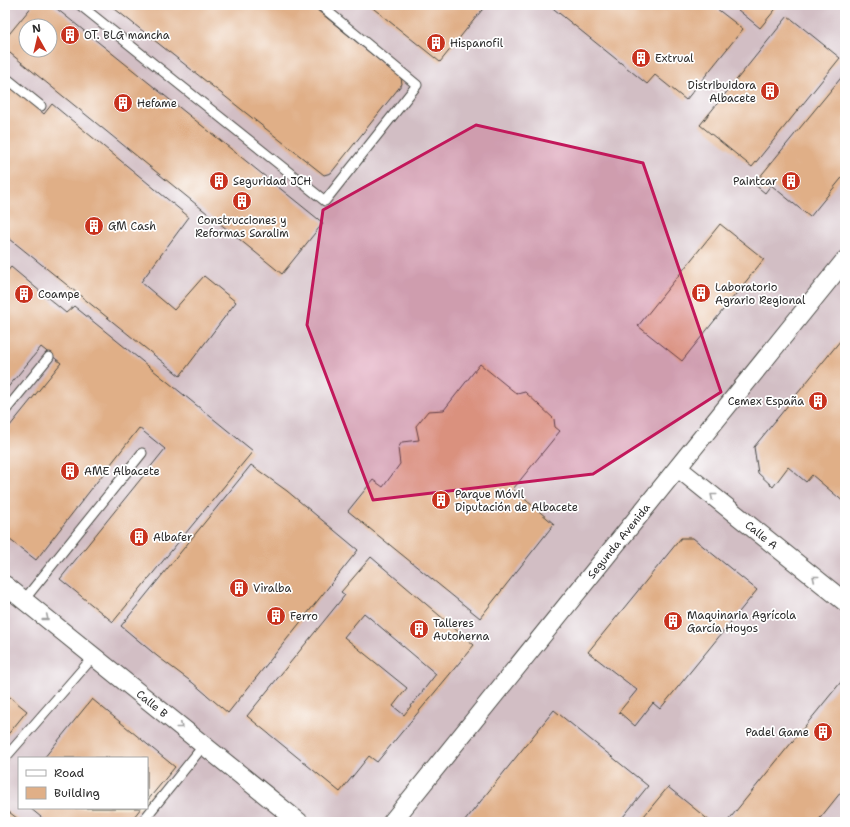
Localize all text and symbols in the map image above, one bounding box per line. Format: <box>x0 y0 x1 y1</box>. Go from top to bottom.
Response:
north arrow <box>18 18 58 58</box>
text: N <box>31 21 42 37</box>
building icon: OT. BLG mancha <box>59 24 81 46</box>
place label: OT. BLG mancha <box>84 28 170 43</box>
building icon: Hispanofil <box>425 32 447 54</box>
place label: Hispanofil <box>450 36 504 51</box>
building icon: Extrual <box>630 47 652 69</box>
place label: Extrual <box>655 51 694 66</box>
place label: Distribuidora Albacete <box>688 78 756 106</box>
building icon: Distribuidora Albacete <box>759 80 781 102</box>
building icon: Hefame <box>112 92 134 114</box>
place label: Hefame <box>137 96 177 111</box>
building icon: Seguridad JCH <box>208 170 230 192</box>
building icon: Paintcar <box>780 170 802 192</box>
place label: Seguridad JCH <box>233 174 311 189</box>
place label: Paintcar <box>733 174 777 189</box>
building icon: Construcciones y Reformas Saralim <box>231 190 253 212</box>
place label: Construcciones y Reformas Saralim <box>195 213 289 241</box>
building icon: GM Cash <box>83 215 105 237</box>
place label: GM Cash <box>108 219 156 234</box>
place label: Laboratorio Agrario Regional <box>715 280 806 308</box>
building icon: Laboratorio Agrario Regional <box>690 282 712 304</box>
building icon: Coampe <box>13 283 35 305</box>
place label: Coampe <box>38 287 80 302</box>
building icon: Cemex España <box>807 390 829 412</box>
place label: Cemex España <box>728 394 804 409</box>
building icon: AME Albacete <box>59 460 81 482</box>
place label: AME Albacete <box>84 464 160 479</box>
place label: Parque Móvil Diputación de Albacete <box>455 487 578 515</box>
building icon: Parque Móvil Diputación de Albacete <box>430 489 452 511</box>
one-way arrow <box>710 494 718 501</box>
street label: Segunda Avenida <box>584 500 654 582</box>
street label: Calle A <box>742 518 781 553</box>
building icon: Albafer <box>128 526 150 548</box>
place label: Albafer <box>153 530 192 545</box>
one-way arrow <box>812 575 819 582</box>
building icon: Viralba <box>228 577 250 599</box>
place label: Viralba <box>253 581 291 596</box>
building icon: Ferro <box>265 605 287 627</box>
place label: Maquinaria Agrícola García Hoyos <box>687 608 796 636</box>
place label: Ferro <box>290 609 318 624</box>
building icon: Maquinaria Agrícola García Hoyos <box>662 610 684 632</box>
one-way arrow <box>42 613 49 620</box>
place label: Talleres Autoherna <box>433 616 490 644</box>
building icon: Talleres Autoherna <box>408 618 430 640</box>
street label: Calle B <box>133 687 171 722</box>
building icon: Padel Game <box>812 721 834 743</box>
one-way arrow <box>175 722 182 729</box>
place label: Padel Game <box>746 725 809 740</box>
legend <box>18 757 148 809</box>
text: Road <box>54 765 85 781</box>
text: Building <box>54 785 100 801</box>

